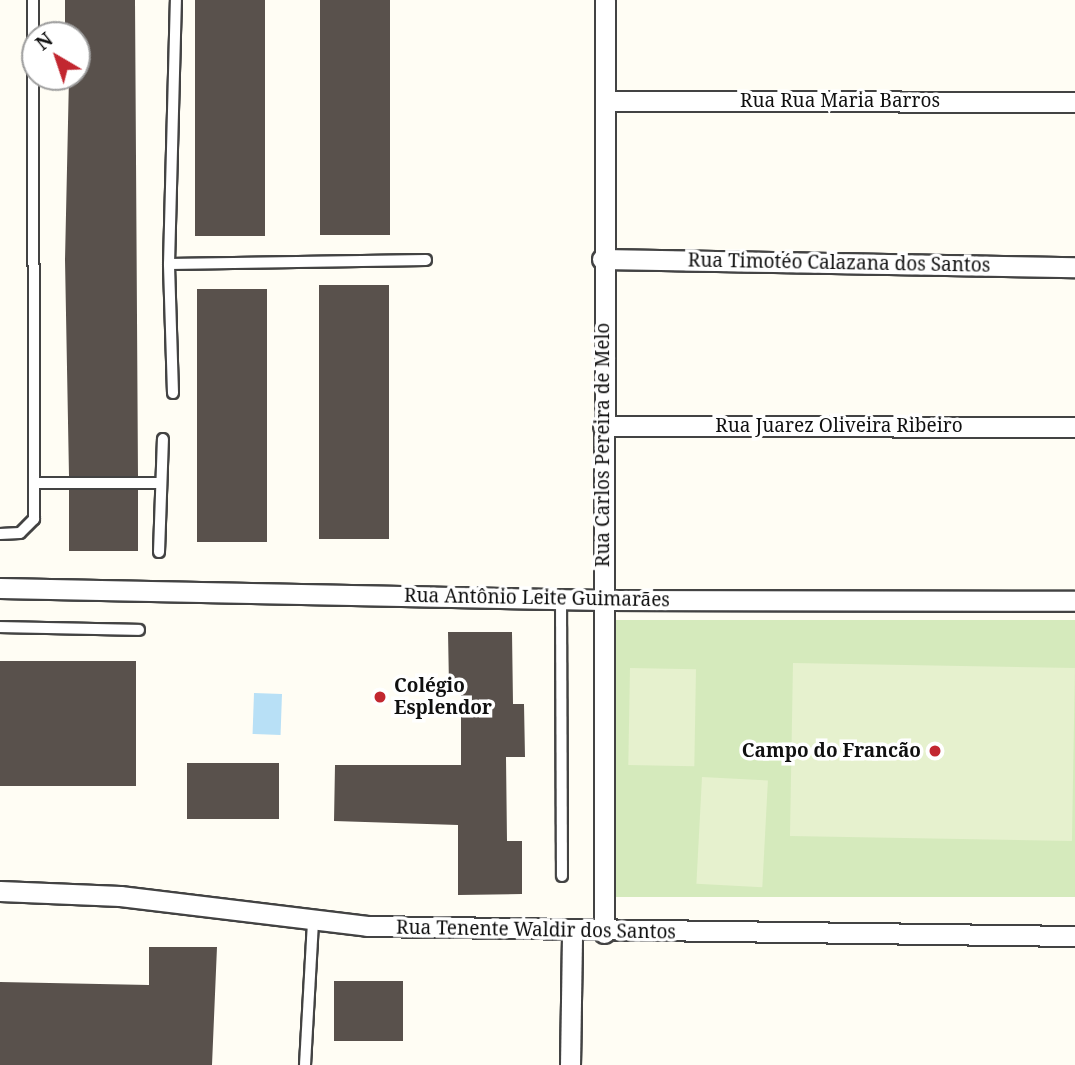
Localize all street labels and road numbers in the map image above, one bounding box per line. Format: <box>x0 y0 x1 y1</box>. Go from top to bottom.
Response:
street label: Rua Rua Maria Barros <box>740 90 940 112</box>
street label: Rua Timotéo Calazana dos Santos <box>688 249 990 277</box>
street label: Rua Carlos Pereira de Melo <box>592 323 614 567</box>
street label: Rua Juarez Oliveira Ribeiro <box>715 415 963 437</box>
street label: Rua Antônio Leite Guimarães <box>404 584 670 612</box>
street label: Rua Tenente Waldir dos Santos <box>396 916 676 944</box>

